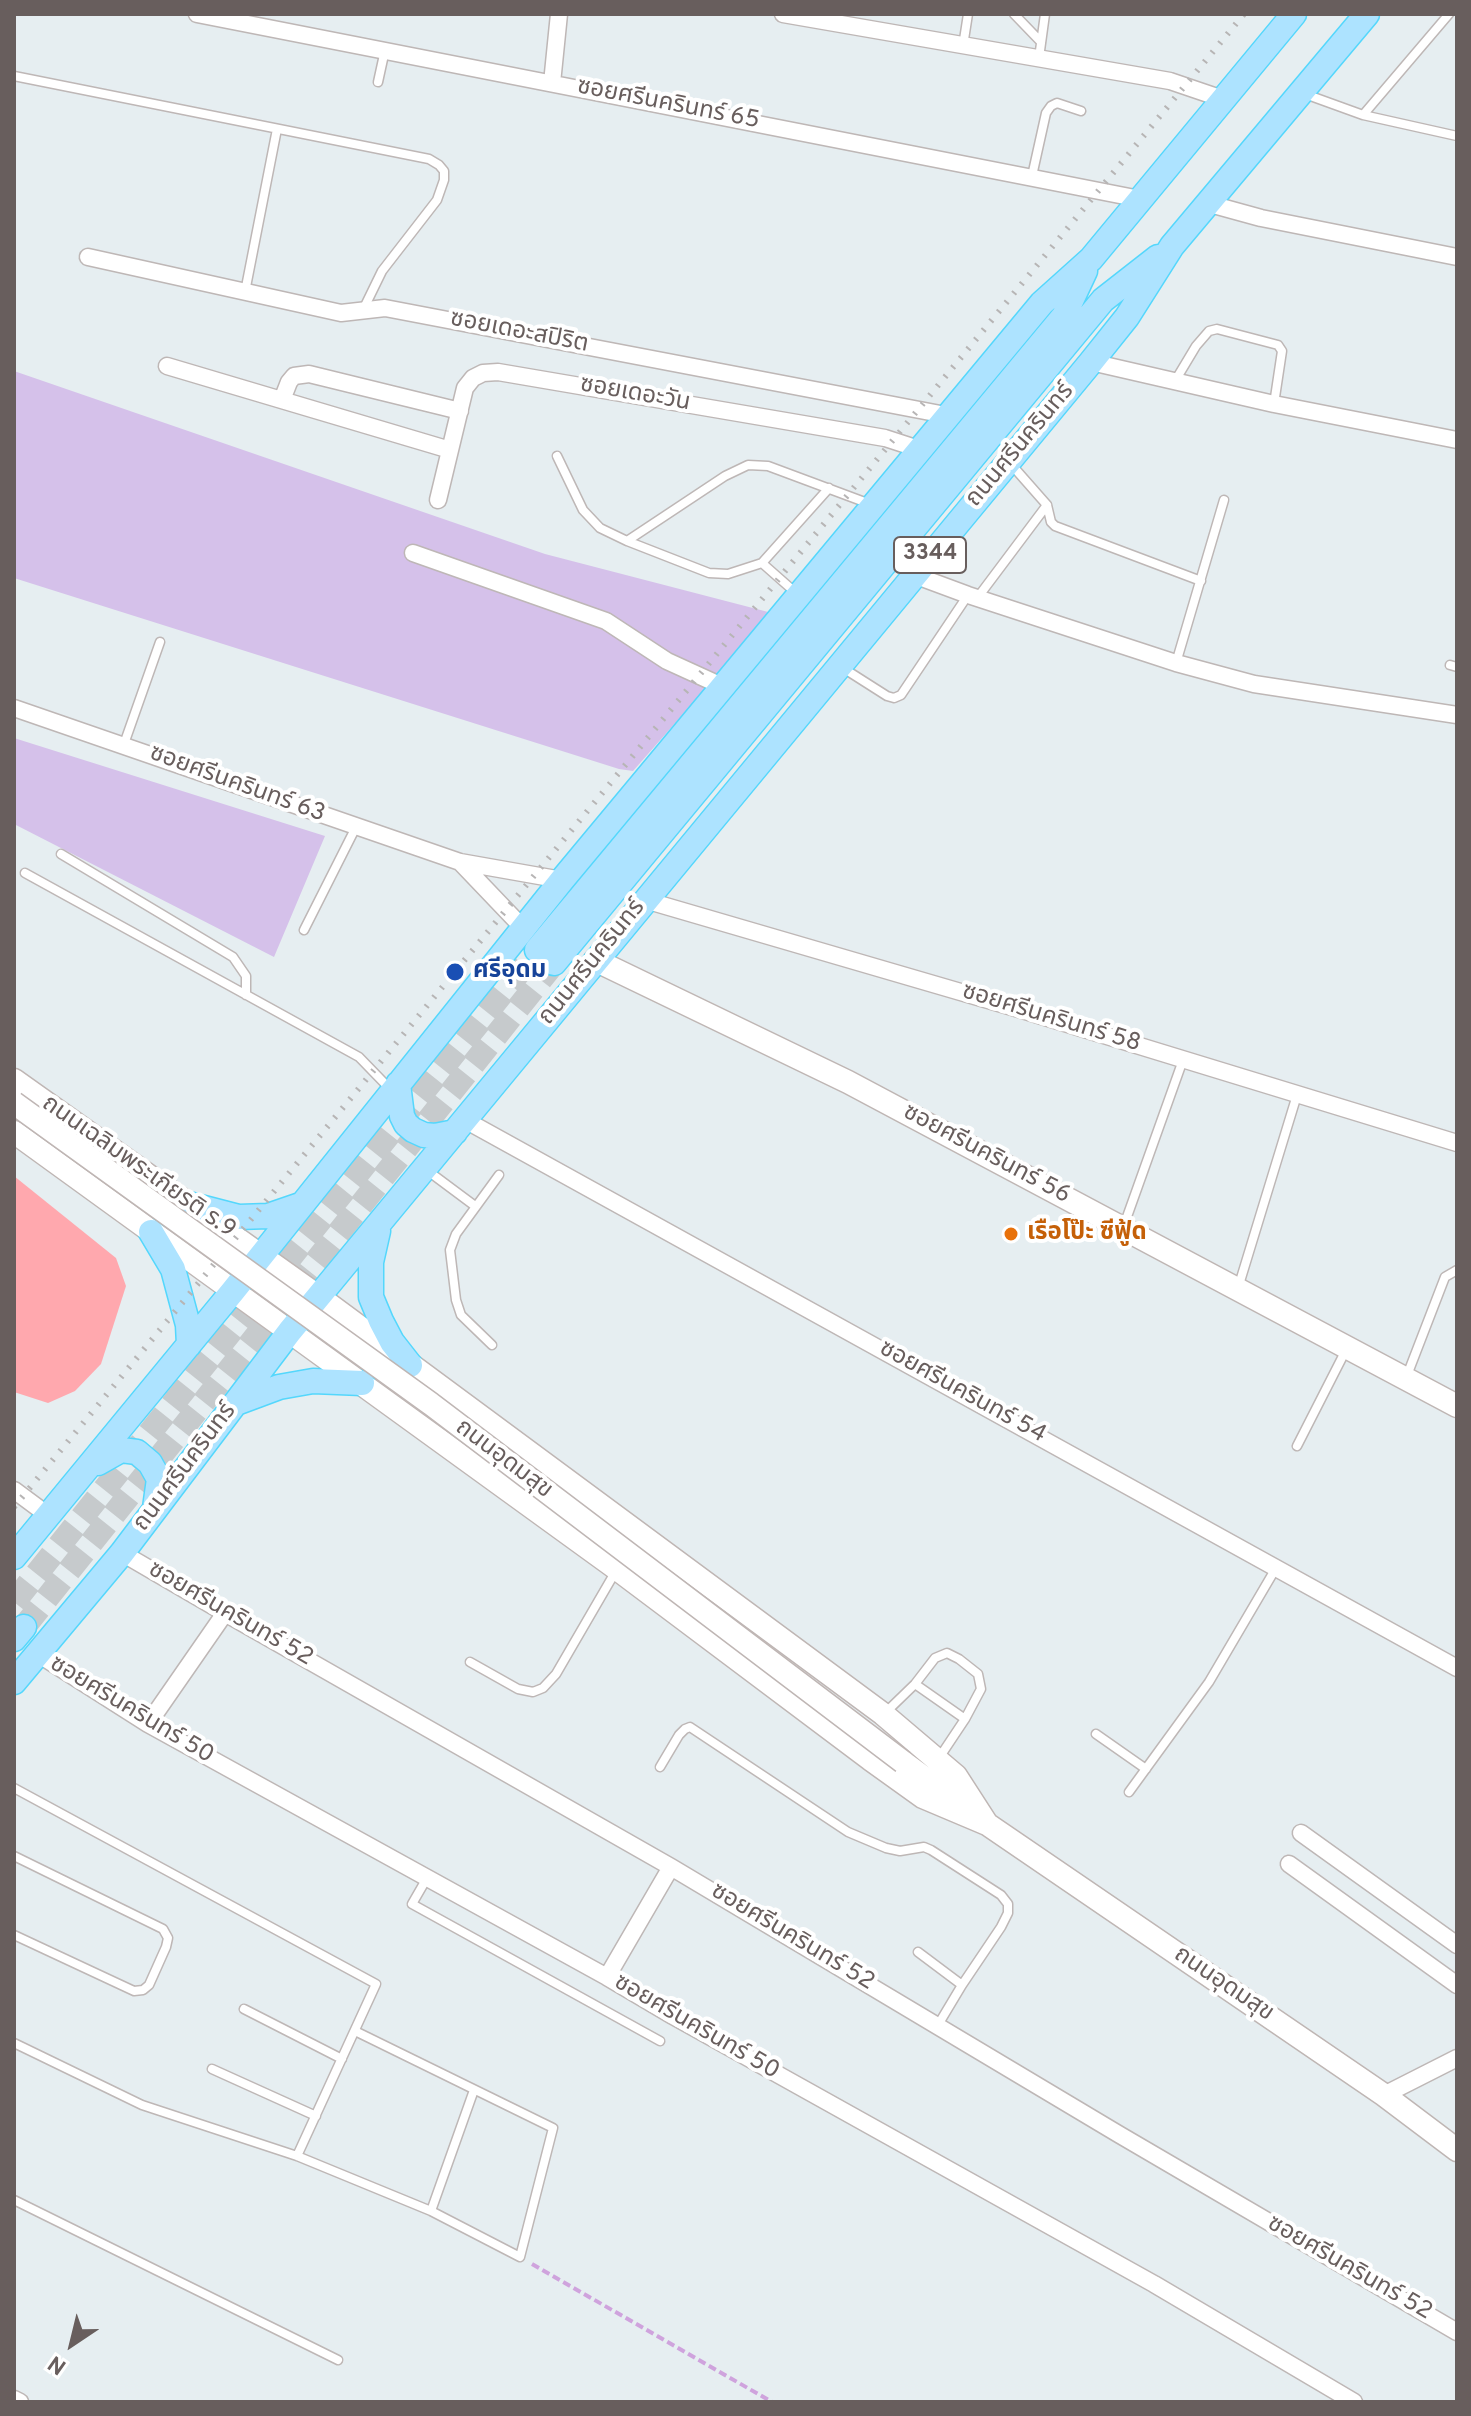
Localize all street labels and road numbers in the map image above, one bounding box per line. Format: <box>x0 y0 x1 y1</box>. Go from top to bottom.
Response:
street label: ซอยศรีนครินทร์ 65 <box>574 73 762 137</box>
street label: ซอยเดอะสปิริต <box>447 305 591 361</box>
street label: ซอยเดอะวัน <box>578 371 692 419</box>
street label: ถนนศรีนครินทร์ <box>961 378 1081 514</box>
road number: 3344 <box>894 537 966 573</box>
street label: ซอยศรีนครินทร์ 63 <box>145 740 329 830</box>
street label: ถนนศรีนครินทร์ <box>534 895 652 1031</box>
street label: ซอยศรีนครินทร์ 58 <box>958 978 1144 1060</box>
street label: ถนนเฉลิมพระเกียรติ ร.9 <box>36 1090 240 1246</box>
street label: ซอยศรีนครินทร์ 56 <box>897 1099 1075 1211</box>
street label: ซอยศรีนครินทร์ 54 <box>874 1335 1050 1451</box>
street label: ถนนศรีนครินทร์ <box>129 1398 243 1538</box>
street label: ถนนอุดมสุข <box>449 1414 557 1506</box>
street label: ซอยศรีนครินทร์ 52 <box>142 1556 318 1674</box>
street label: ซอยศรีนครินทร์ 50 <box>44 1651 218 1771</box>
street label: ซอยศรีนครินทร์ 52 <box>705 1878 879 1998</box>
street label: ถนนอุดมสุข <box>1168 1941 1278 2029</box>
street label: ซอยศรีนครินทร์ 50 <box>608 1969 784 2087</box>
street label: ซอยศรีนครินทร์ 52 <box>1261 2210 1437 2328</box>

